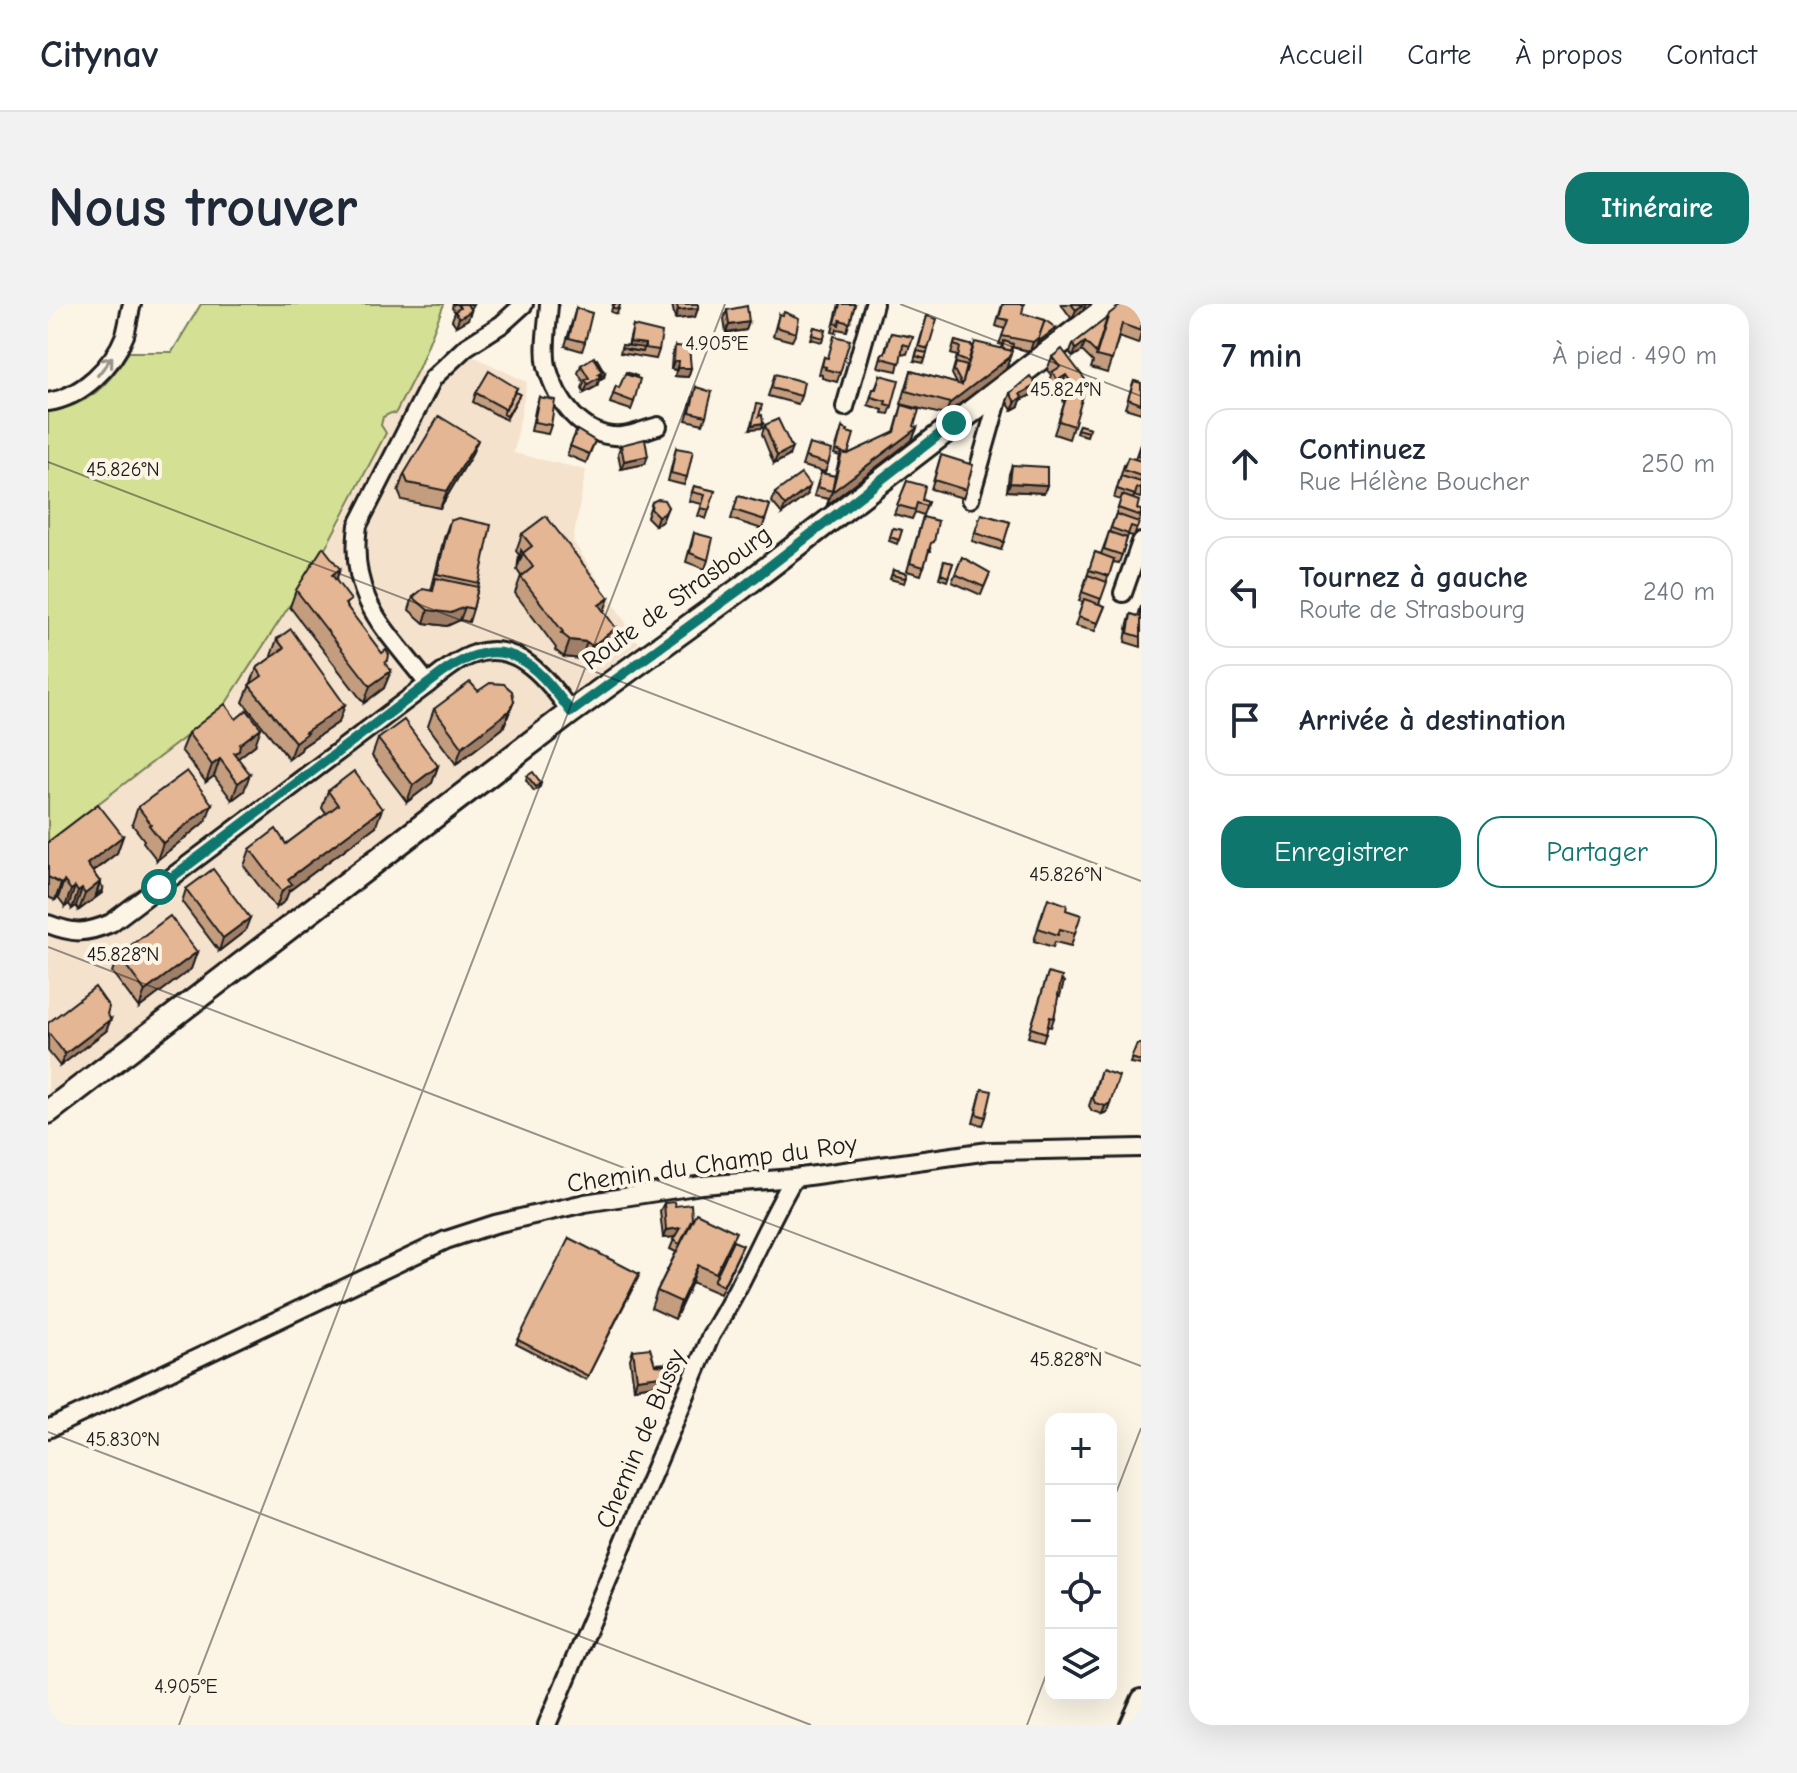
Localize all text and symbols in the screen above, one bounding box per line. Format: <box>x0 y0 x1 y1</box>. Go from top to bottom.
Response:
text: Citynav <box>40 33 158 77</box>
text: Accueil <box>1279 39 1363 71</box>
text: Carte <box>1407 39 1471 71</box>
text: À propos <box>1515 39 1622 71</box>
text: Contact <box>1666 39 1757 71</box>
button: Itinéraire <box>1565 172 1749 244</box>
text: Nous trouver <box>48 176 357 240</box>
text: 4.905°E <box>685 332 749 355</box>
text: 7 min <box>1221 336 1302 376</box>
text: À pied · 490 m <box>1552 341 1717 371</box>
one-way arrow <box>96 356 113 377</box>
text: 45.824°N <box>1030 378 1102 401</box>
route end <box>936 405 972 441</box>
text: Continuez <box>1299 432 1425 467</box>
icon: ahead <box>1223 442 1267 486</box>
text: 250 m <box>1641 449 1715 479</box>
text: 45.826°N <box>86 458 160 481</box>
text: Rue Hélène Boucher <box>1299 467 1529 497</box>
street label: Route de Strasbourg <box>577 519 777 677</box>
text: Tournez à gauche <box>1299 560 1528 595</box>
icon: left <box>1223 570 1267 614</box>
text: 240 m <box>1643 577 1715 607</box>
text: Route de Strasbourg <box>1299 595 1525 625</box>
icon: arrive <box>1223 698 1267 742</box>
text: Arrivée à destination <box>1299 703 1566 738</box>
button: Enregistrer <box>1221 816 1461 888</box>
button: Partager <box>1477 816 1717 888</box>
text: 45.826°N <box>1029 863 1103 886</box>
route start <box>141 869 177 905</box>
text: 45.828°N <box>87 943 159 966</box>
street label: Chemin du Champ du Roy <box>565 1129 859 1199</box>
street label: Chemin de Bussy <box>590 1345 692 1533</box>
text: 45.828°N <box>1030 1348 1102 1371</box>
map controls <box>1045 1413 1117 1701</box>
button: + <box>1045 1413 1117 1485</box>
text: 45.830°N <box>86 1428 160 1451</box>
button: − <box>1045 1485 1117 1557</box>
button: locate <box>1045 1557 1117 1629</box>
button: layers <box>1045 1629 1117 1701</box>
text: 4.905°E <box>154 1675 218 1698</box>

